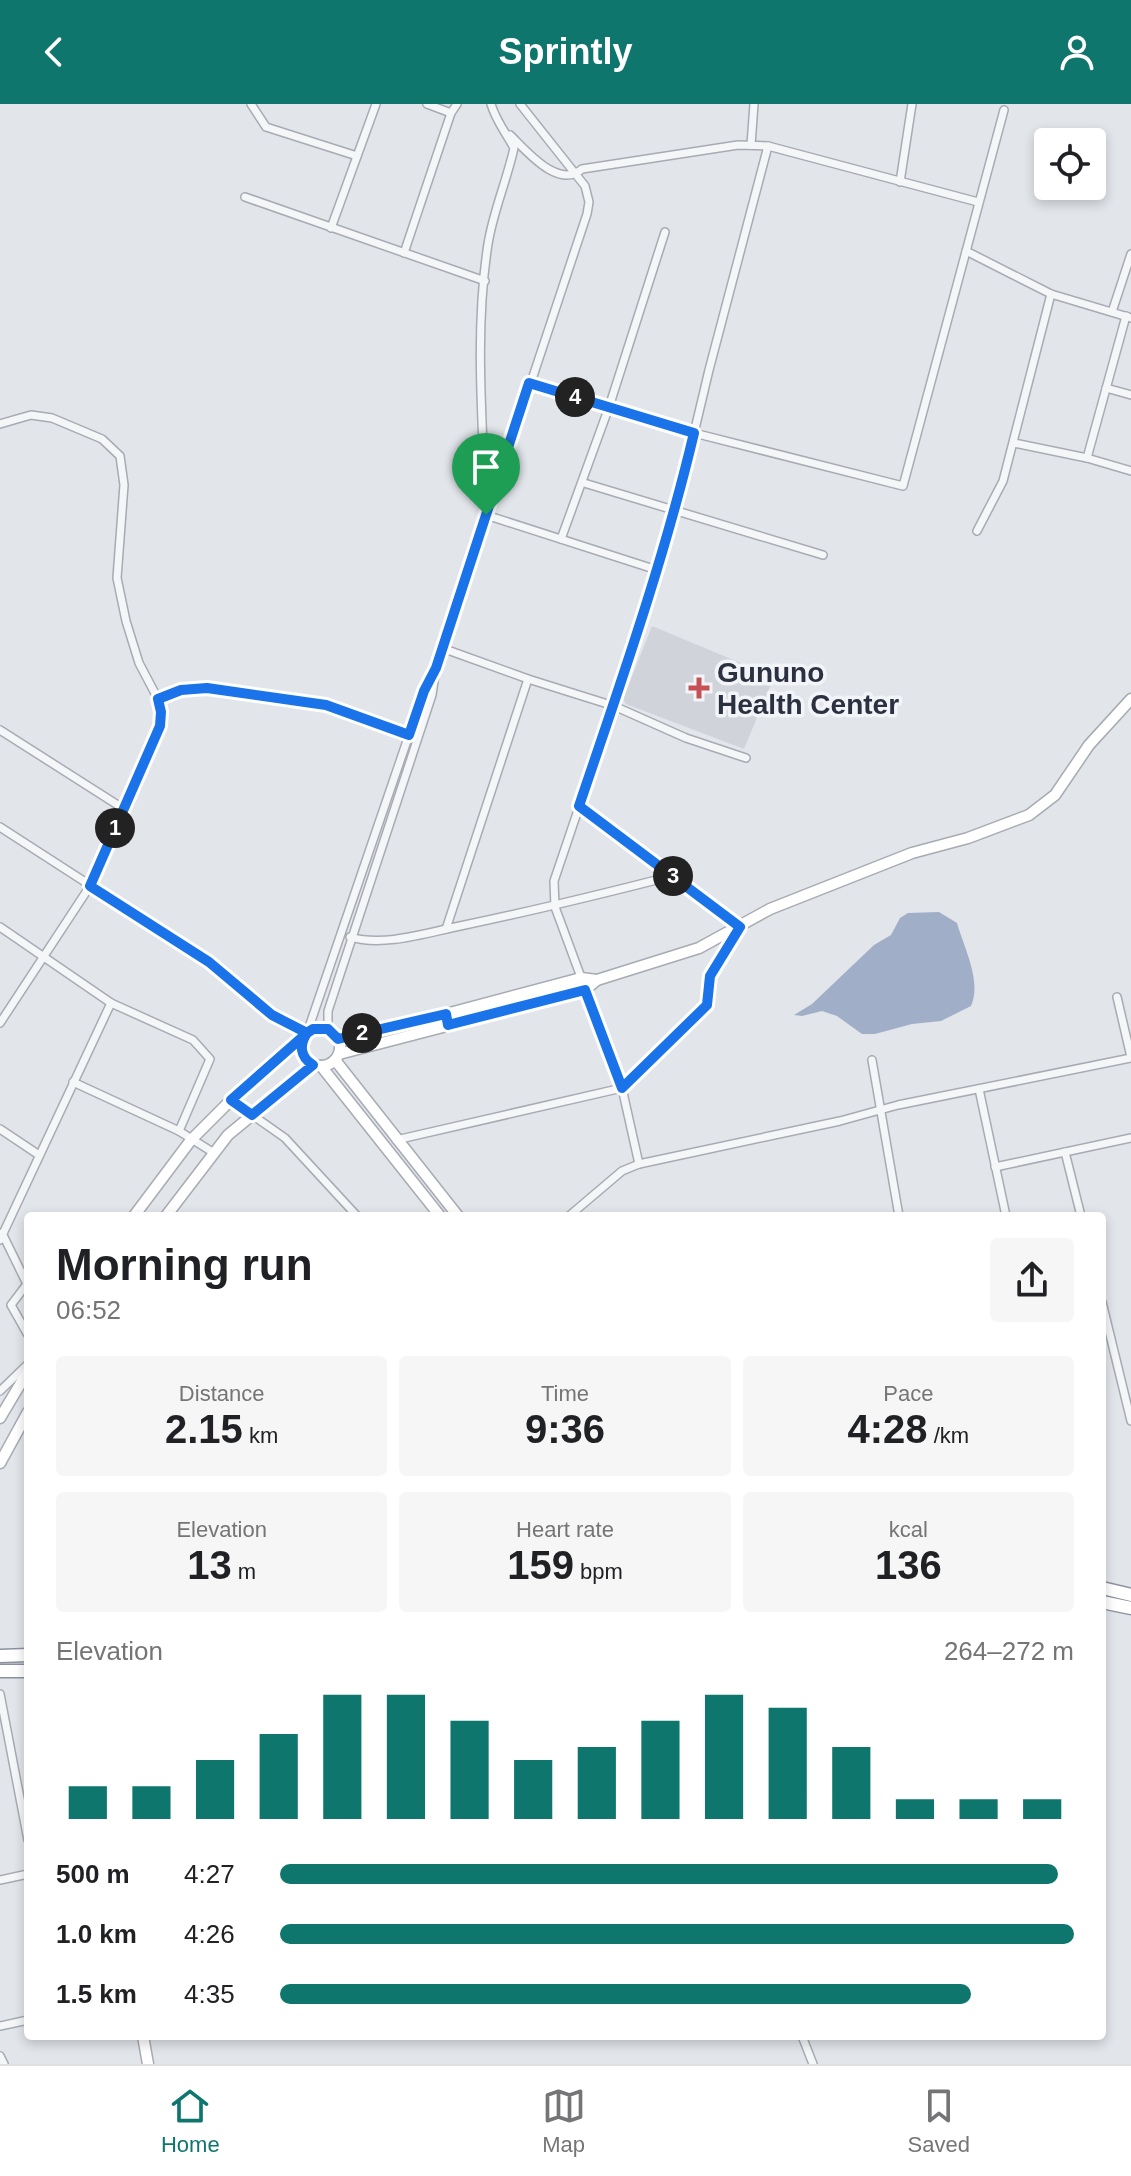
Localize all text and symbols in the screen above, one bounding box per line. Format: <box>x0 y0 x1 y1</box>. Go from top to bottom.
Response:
icon: back <box>32 30 76 74</box>
icon: person <box>1055 30 1099 74</box>
text: Sprintly <box>498 31 633 72</box>
map controls <box>1034 128 1106 200</box>
button: locate <box>1034 128 1106 200</box>
pin: 4 <box>555 377 595 417</box>
text: 4 <box>569 384 581 409</box>
pin <box>452 433 520 515</box>
icon: arrive <box>464 445 508 489</box>
place label: Gununo Health Center <box>717 657 899 720</box>
marker: Gununo Health Center <box>688 677 710 699</box>
pin: 1 <box>95 808 135 848</box>
text: 1 <box>109 815 121 840</box>
pin: 3 <box>653 856 693 896</box>
text: 3 <box>667 863 679 888</box>
pin: 2 <box>342 1013 382 1053</box>
text: 2 <box>356 1020 368 1045</box>
button: share <box>990 1238 1074 1322</box>
text: Morning run <box>56 1240 313 1289</box>
text: 06:52 <box>56 1295 121 1325</box>
text: Distance <box>179 1381 264 1406</box>
text: Time <box>541 1381 589 1406</box>
text: Pace <box>883 1381 933 1406</box>
text: 2.15 <box>165 1407 243 1451</box>
text: 9:36 <box>525 1407 605 1451</box>
text: 4:28 <box>848 1407 928 1451</box>
text: km <box>243 1423 278 1448</box>
text: /km <box>928 1423 969 1448</box>
text: Elevation <box>176 1517 267 1542</box>
text: Heart rate <box>516 1517 614 1542</box>
text: kcal <box>889 1517 928 1542</box>
text: 13 <box>187 1543 232 1587</box>
text: 159 <box>507 1543 574 1587</box>
text: 136 <box>875 1543 942 1587</box>
text: m <box>232 1559 256 1584</box>
text: bpm <box>574 1559 623 1584</box>
text: Elevation <box>56 1636 163 1666</box>
text: 264–272 m <box>944 1636 1074 1666</box>
text: 500 m <box>56 1859 130 1889</box>
text: 4:27 <box>184 1859 235 1889</box>
text: 1.0 km <box>56 1919 137 1949</box>
text: 4:26 <box>184 1919 235 1949</box>
text: 1.5 km <box>56 1979 137 2009</box>
text: 4:35 <box>184 1979 235 2009</box>
tab: Home <box>161 2084 220 2158</box>
tab: Map <box>542 2084 586 2158</box>
tab: Saved <box>908 2084 970 2158</box>

